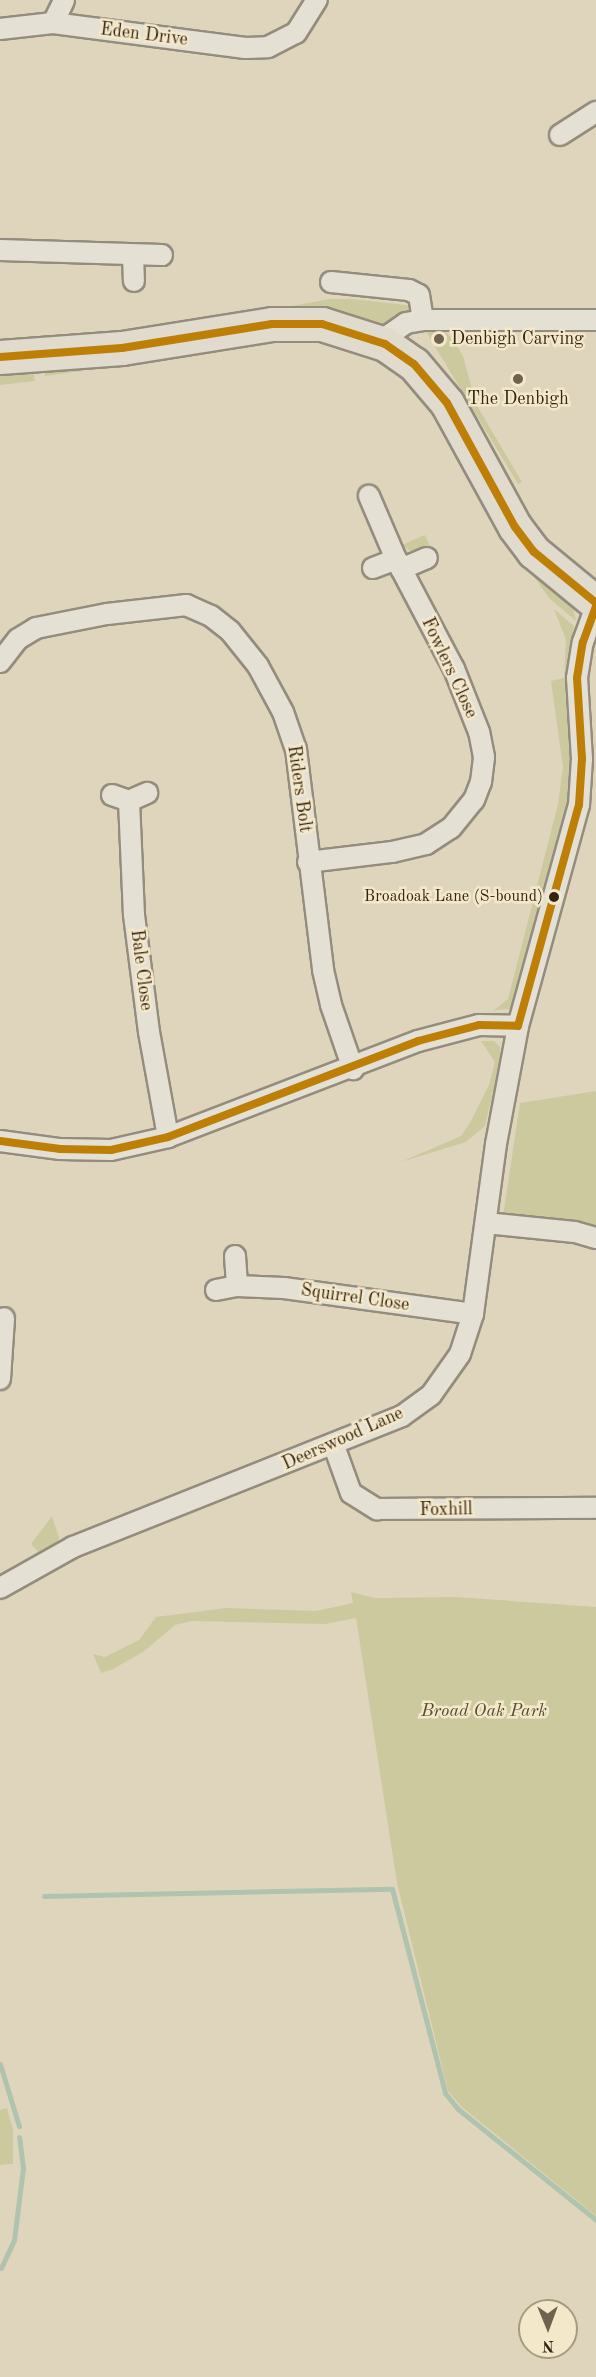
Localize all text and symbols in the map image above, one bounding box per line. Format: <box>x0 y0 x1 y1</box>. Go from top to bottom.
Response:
street label: Eden Drive <box>99 19 189 51</box>
place label: Denbigh Carving <box>451 328 584 350</box>
marker: Denbigh Carving <box>432 332 446 346</box>
marker: The Denbigh <box>511 372 525 386</box>
place label: The Denbigh <box>467 388 569 410</box>
street label: Fowlers Close <box>416 614 482 722</box>
street label: Riders Bolt <box>282 744 316 834</box>
place label: Broadoak Lane (S-bound) <box>364 887 543 907</box>
marker: Broadoak Lane (S-bound) <box>548 891 560 903</box>
street label: Bale Close <box>125 928 157 1012</box>
street label: Squirrel Close <box>299 1280 411 1316</box>
street label: Deerswood Lane <box>279 1403 407 1475</box>
street label: Foxhill <box>419 1499 473 1521</box>
park label: Broad Oak Park <box>421 1700 547 1722</box>
north arrow <box>518 2299 578 2359</box>
text: N <box>542 2337 555 2353</box>

